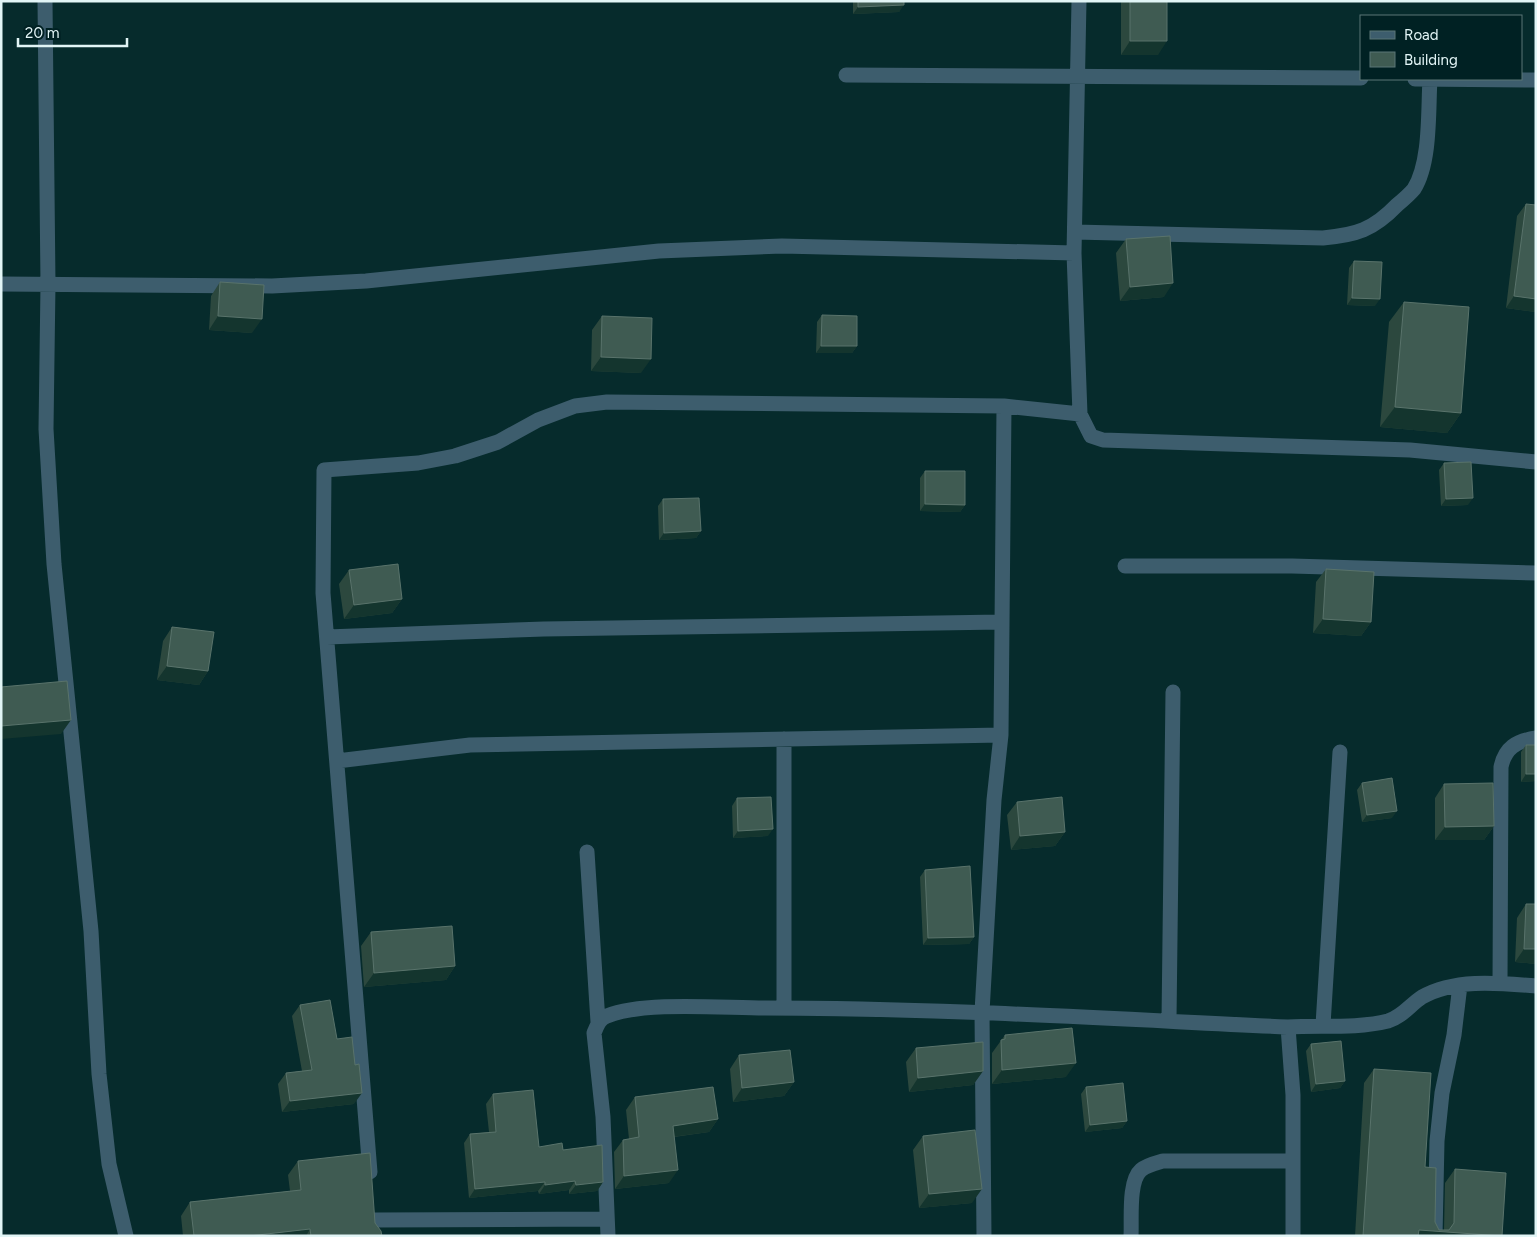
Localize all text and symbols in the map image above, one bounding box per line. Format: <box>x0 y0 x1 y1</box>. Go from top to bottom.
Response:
scale bar <box>18 15 126 47</box>
legend <box>1360 15 1522 80</box>
text: 20 m <box>25 24 59 42</box>
text: Road <box>1404 26 1439 44</box>
text: Building <box>1404 51 1458 69</box>

